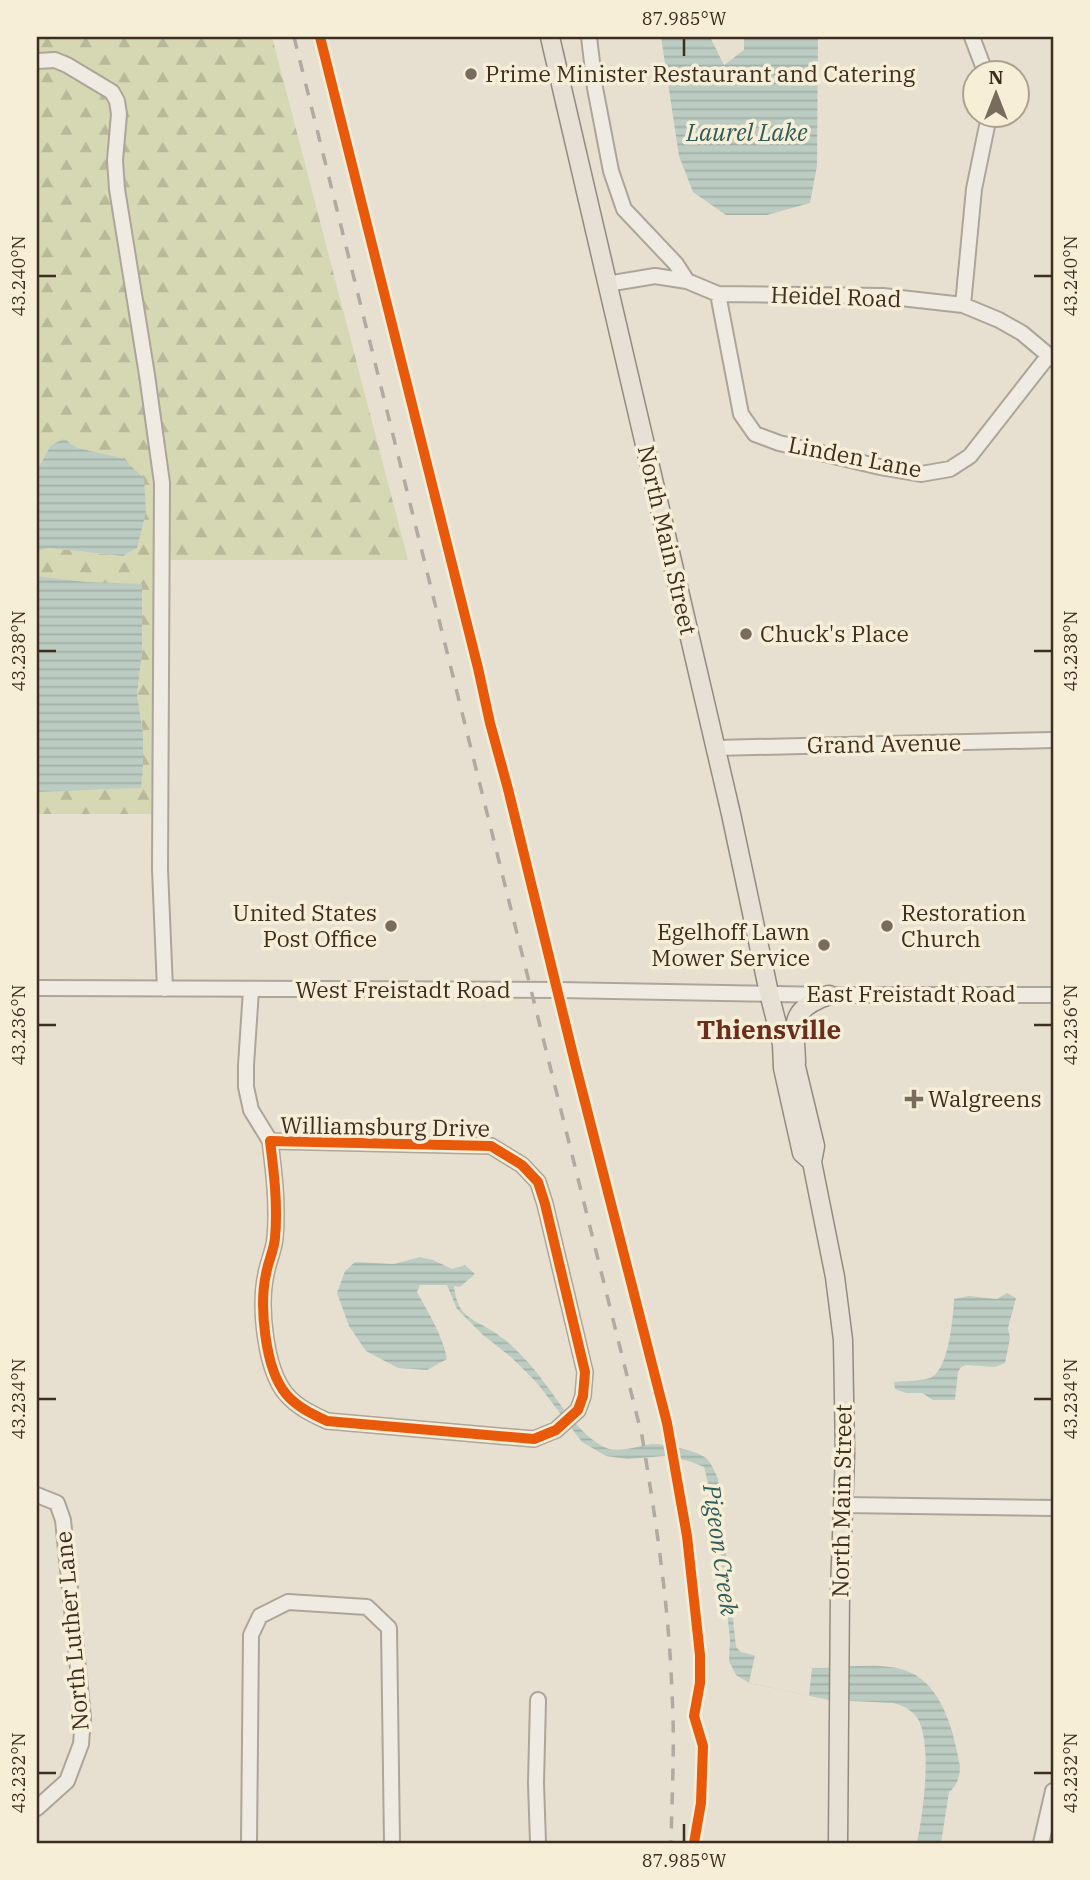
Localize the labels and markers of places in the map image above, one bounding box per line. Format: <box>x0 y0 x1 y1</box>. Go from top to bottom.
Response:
place label: Prime Minister Restaurant and Catering <box>485 58 916 88</box>
marker: Prime Minister Restaurant and Catering <box>463 66 479 82</box>
place label: Chuck's Place <box>760 618 909 648</box>
marker: Chuck's Place <box>738 626 754 642</box>
place label: United States Post Office <box>233 897 377 953</box>
place label: Restoration Church <box>901 897 1026 953</box>
place label: Egelhoff Lawn Mower Service <box>651 916 810 972</box>
marker: United States Post Office <box>383 918 399 934</box>
marker: Restoration Church <box>879 918 895 934</box>
marker: Egelhoff Lawn Mower Service <box>816 937 832 953</box>
place label: Walgreens <box>928 1083 1042 1113</box>
marker: Walgreens <box>906 1091 922 1107</box>

